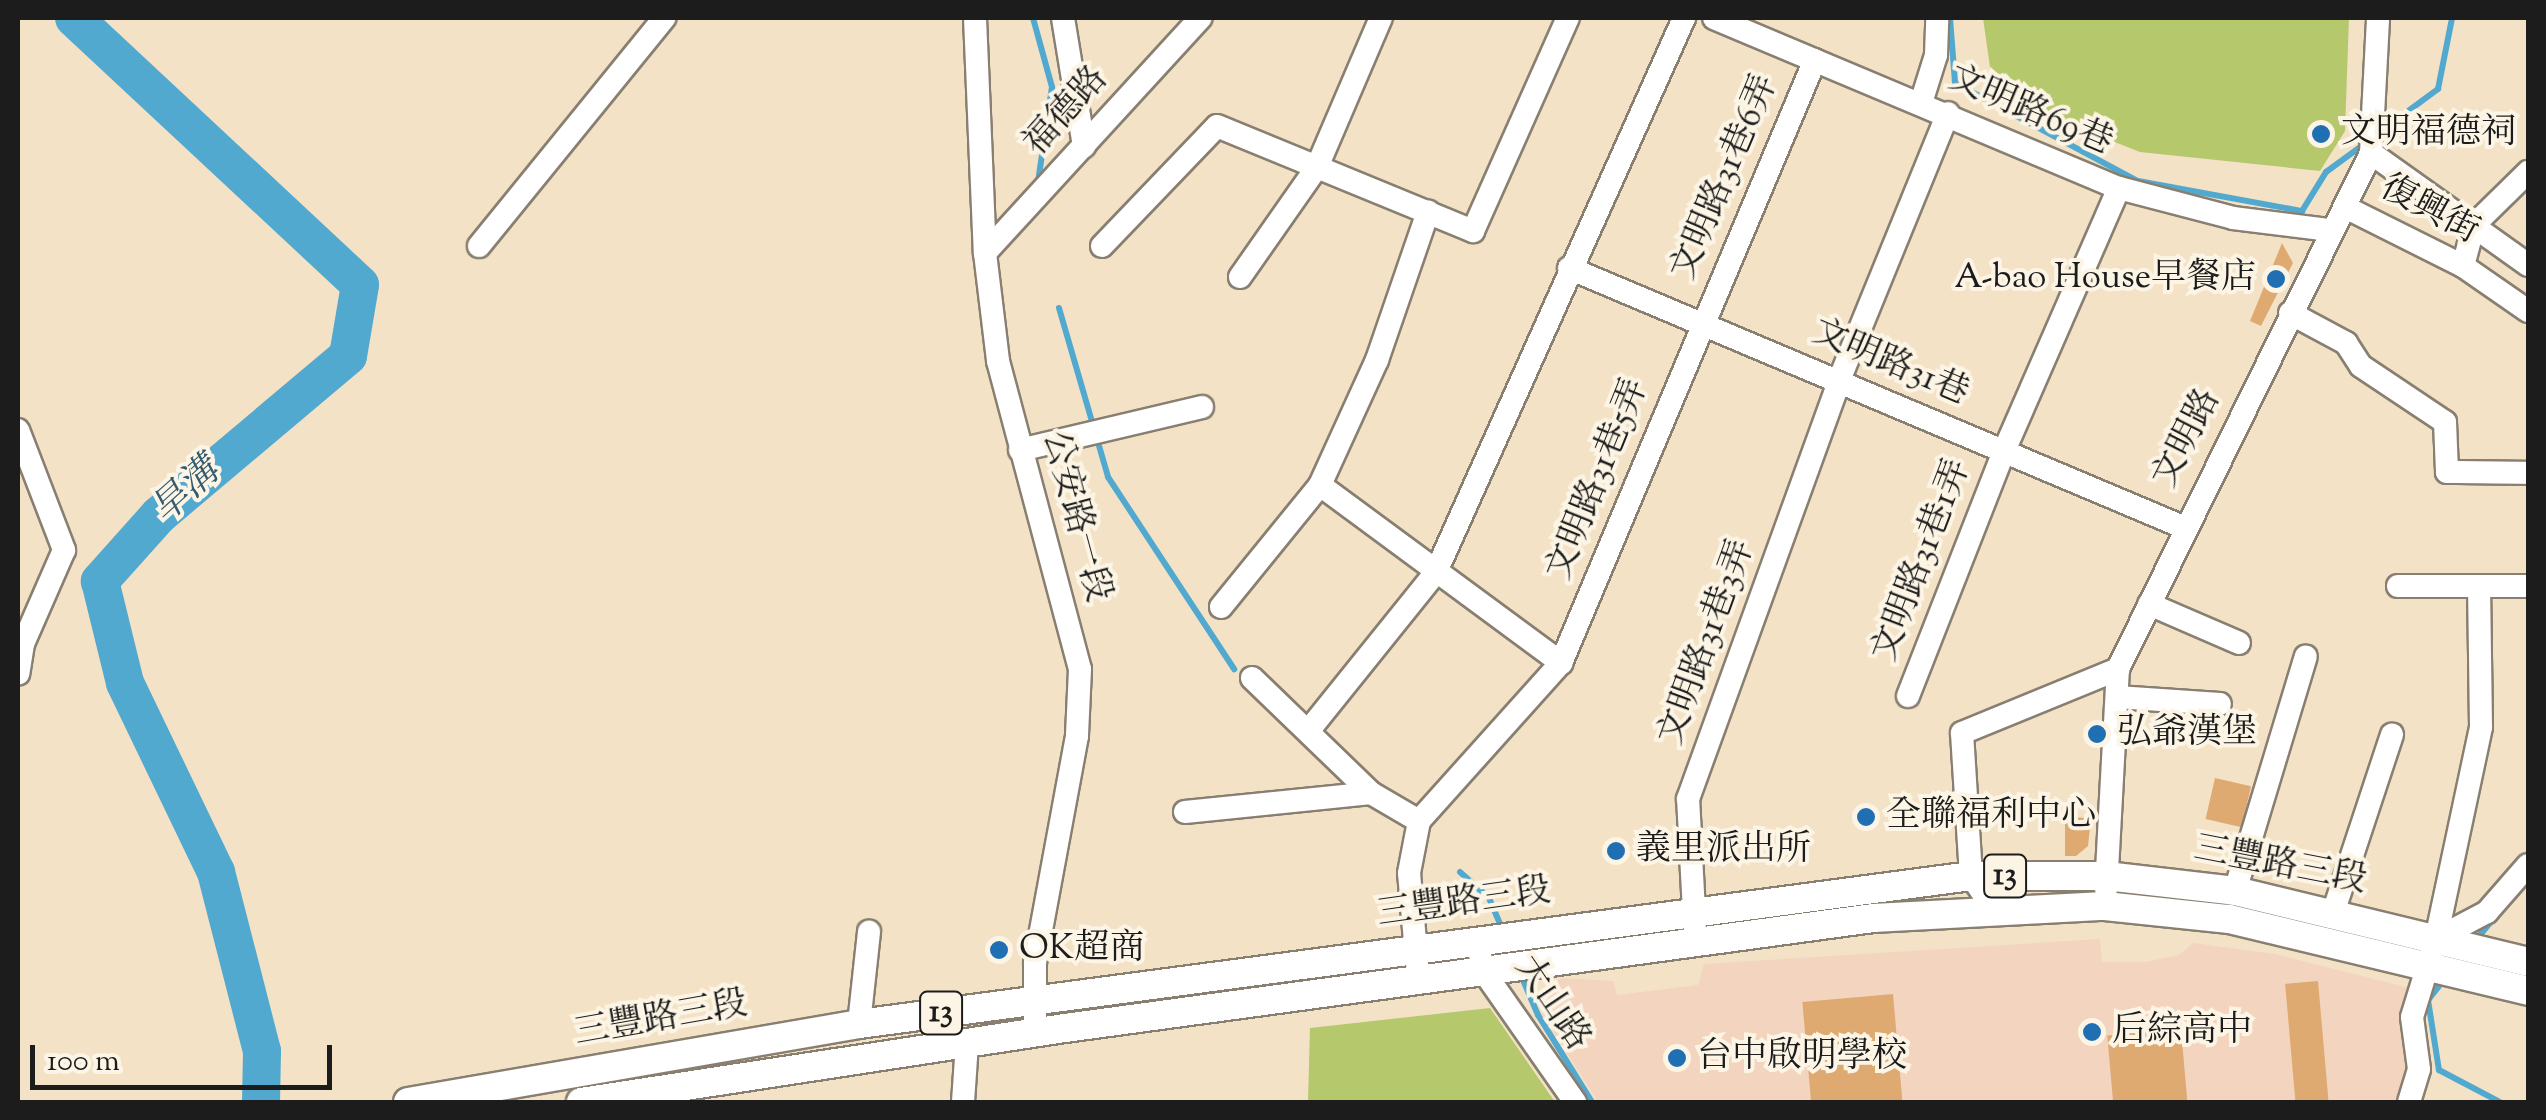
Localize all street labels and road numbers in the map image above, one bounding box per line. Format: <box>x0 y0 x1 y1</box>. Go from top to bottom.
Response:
street label: 福德路 <box>1016 59 1118 165</box>
street label: 文明路69巷 <box>1942 59 2118 165</box>
street label: 文明路31巷6弄 <box>1664 69 1788 287</box>
street label: 復興街 <box>2373 168 2485 254</box>
street label: 文明路31巷 <box>1805 312 1975 416</box>
street label: 文明路31巷5弄 <box>1540 373 1658 587</box>
street label: 文明路 <box>2145 383 2231 495</box>
street label: 公安路一段 <box>1032 427 1118 607</box>
street label: 文明路31巷1弄 <box>1865 454 1981 668</box>
street label: 文明路31巷3弄 <box>1651 535 1765 751</box>
street label: 三豐路三段 <box>2190 829 2370 903</box>
road number: 13 <box>1982 849 2028 903</box>
street label: 三豐路三段 <box>1374 871 1554 937</box>
street label: 大山路 <box>1504 949 1598 1059</box>
street label: 三豐路三段 <box>571 984 751 1056</box>
road number: 13 <box>918 986 964 1040</box>

